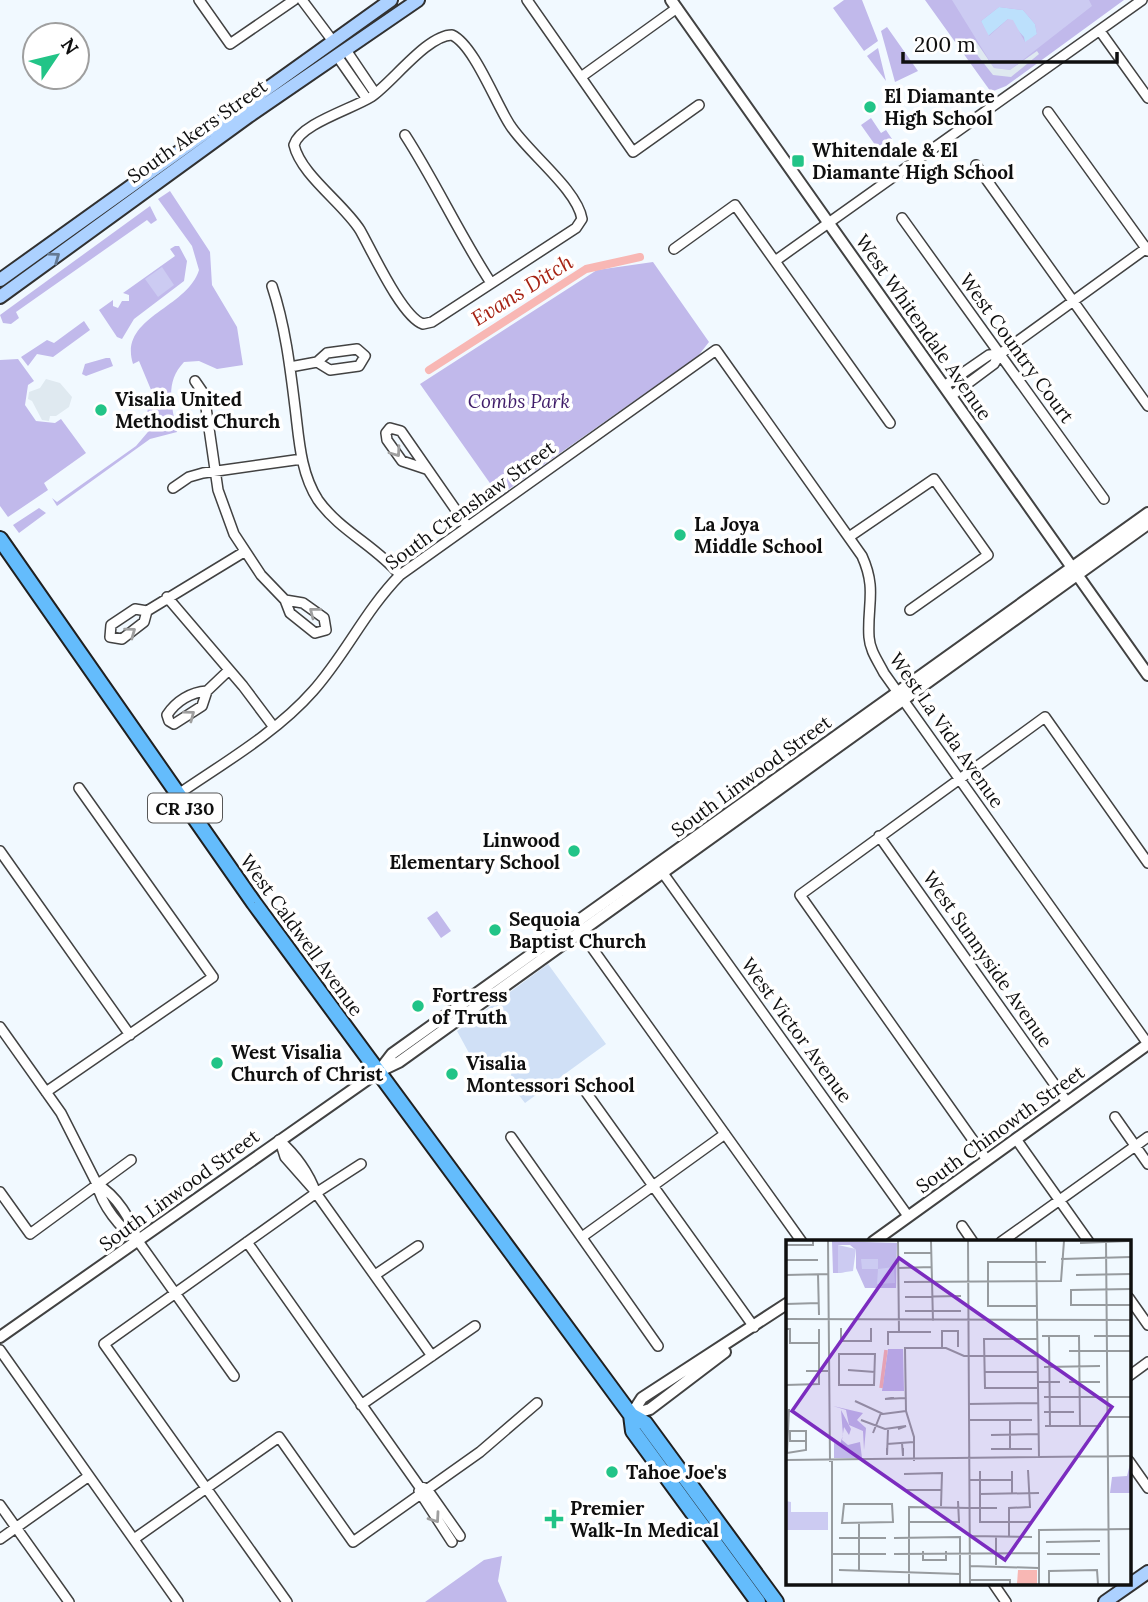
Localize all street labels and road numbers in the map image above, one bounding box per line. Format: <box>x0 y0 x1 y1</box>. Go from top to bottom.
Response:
street label: South Akers Street <box>122 73 272 188</box>
street label: West Whitendale Avenue <box>851 229 997 425</box>
street label: West Country Court <box>955 268 1080 428</box>
street label: South Crenshaw Street <box>380 435 560 575</box>
street label: West La Vida Avenue <box>884 648 1010 812</box>
street label: South Linwood Street <box>666 710 836 842</box>
road number: CR J30 <box>148 794 222 822</box>
street label: West Caldwell Avenue <box>235 849 369 1021</box>
street label: West Sunnyside Avenue <box>918 866 1058 1052</box>
street label: West Victor Avenue <box>736 953 858 1107</box>
street label: South Chinowth Street <box>911 1059 1089 1198</box>
street label: South Linwood Street <box>94 1124 264 1256</box>

